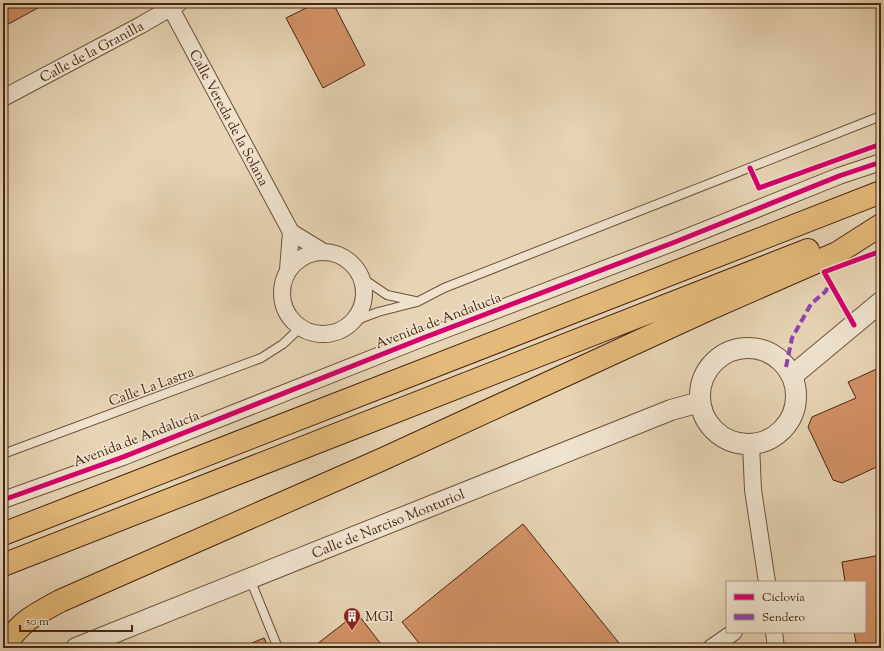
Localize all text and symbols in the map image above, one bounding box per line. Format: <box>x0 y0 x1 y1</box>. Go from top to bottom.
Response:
street label: Calle de la Granilla <box>37 17 148 89</box>
street label: Calle Vereda de la Solana <box>183 47 273 191</box>
street label: Avenida de Andalucía <box>373 288 505 355</box>
street label: Calle La Lastra <box>106 363 198 413</box>
street label: Avenida de Andalucía <box>71 406 203 473</box>
street label: Calle de Narciso Monturiol <box>309 485 468 565</box>
legend <box>726 581 866 633</box>
text: Ciclovía <box>762 589 805 607</box>
building icon: MGI <box>342 606 362 631</box>
scale bar <box>20 607 132 633</box>
place label: MGI <box>365 608 394 628</box>
text: Sendero <box>762 609 805 627</box>
text: 50 m <box>25 613 49 631</box>

